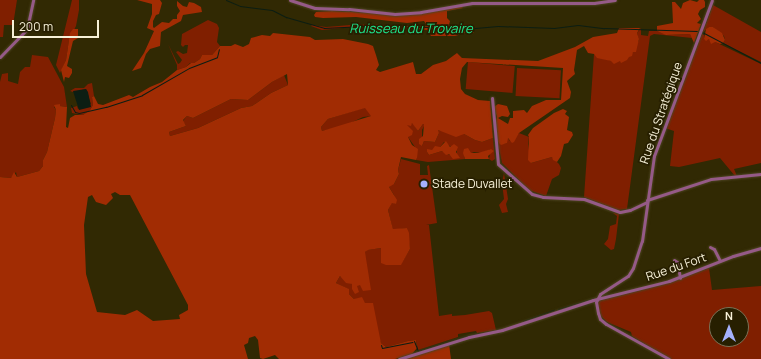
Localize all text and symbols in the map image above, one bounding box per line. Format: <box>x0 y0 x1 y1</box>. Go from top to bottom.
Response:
scale bar <box>14 12 101 38</box>
text: 200 m <box>19 18 53 35</box>
water label: Ruisseau du Trovaire <box>349 20 473 36</box>
street label: Rue du Stratégique <box>637 60 685 166</box>
place label: Stade Duvallet <box>432 177 512 191</box>
marker: Stade Duvallet <box>419 179 429 189</box>
street label: Rue du Fort <box>644 250 708 284</box>
north arrow <box>709 307 749 347</box>
text: N <box>725 308 733 323</box>

